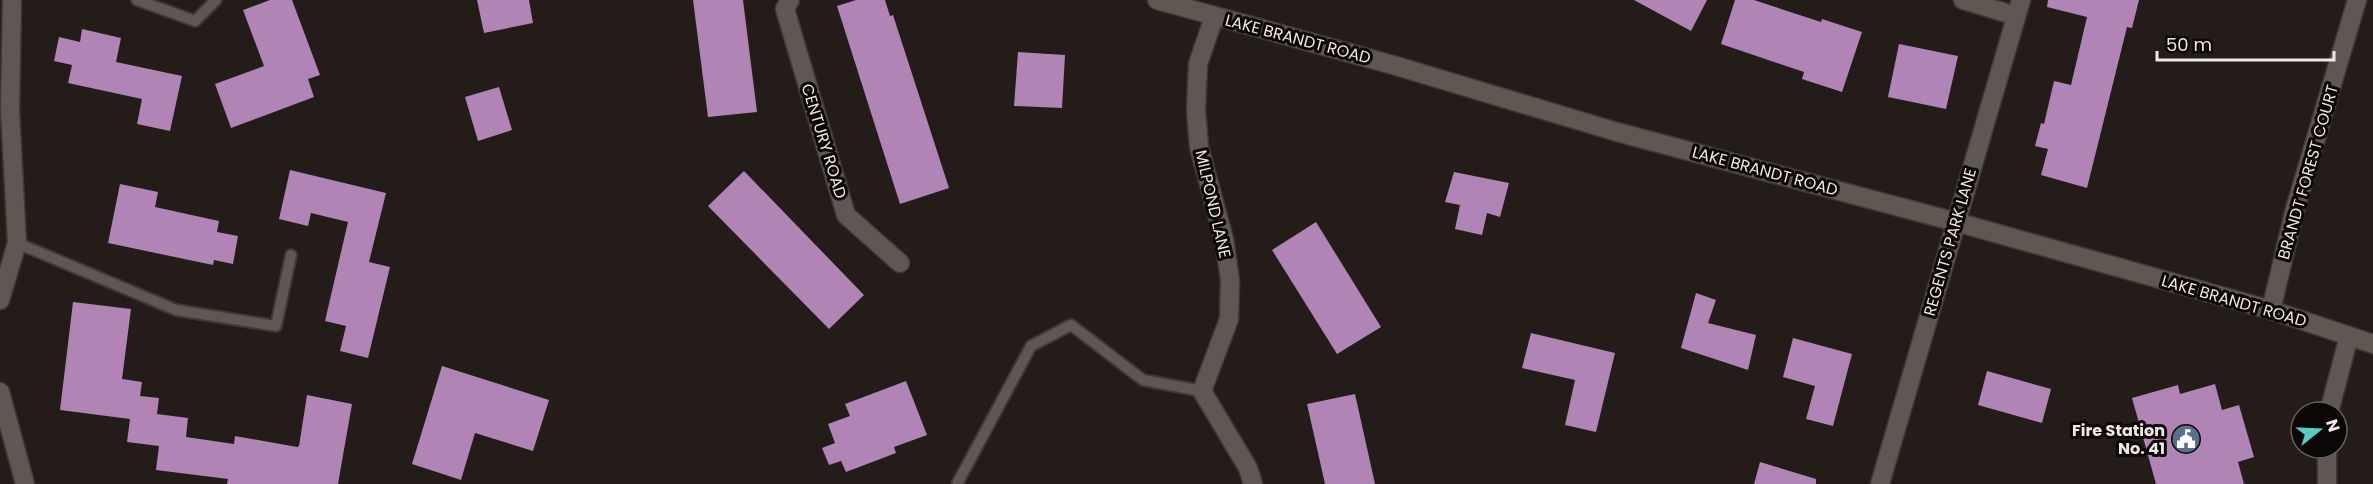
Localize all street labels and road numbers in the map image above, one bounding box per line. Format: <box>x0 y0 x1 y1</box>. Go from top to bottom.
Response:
street label: LAKE BRANDT ROAD <box>1223 8 1373 70</box>
street label: CENTURY ROAD <box>796 81 852 201</box>
street label: BRANDT FOREST COURT <box>2272 82 2344 262</box>
street label: LAKE BRANDT ROAD <box>1690 140 1840 202</box>
street label: MILPOND LANE <box>1189 148 1237 260</box>
street label: REGENTS PARK LANE <box>1918 165 1982 319</box>
street label: LAKE BRANDT ROAD <box>2159 269 2309 333</box>

